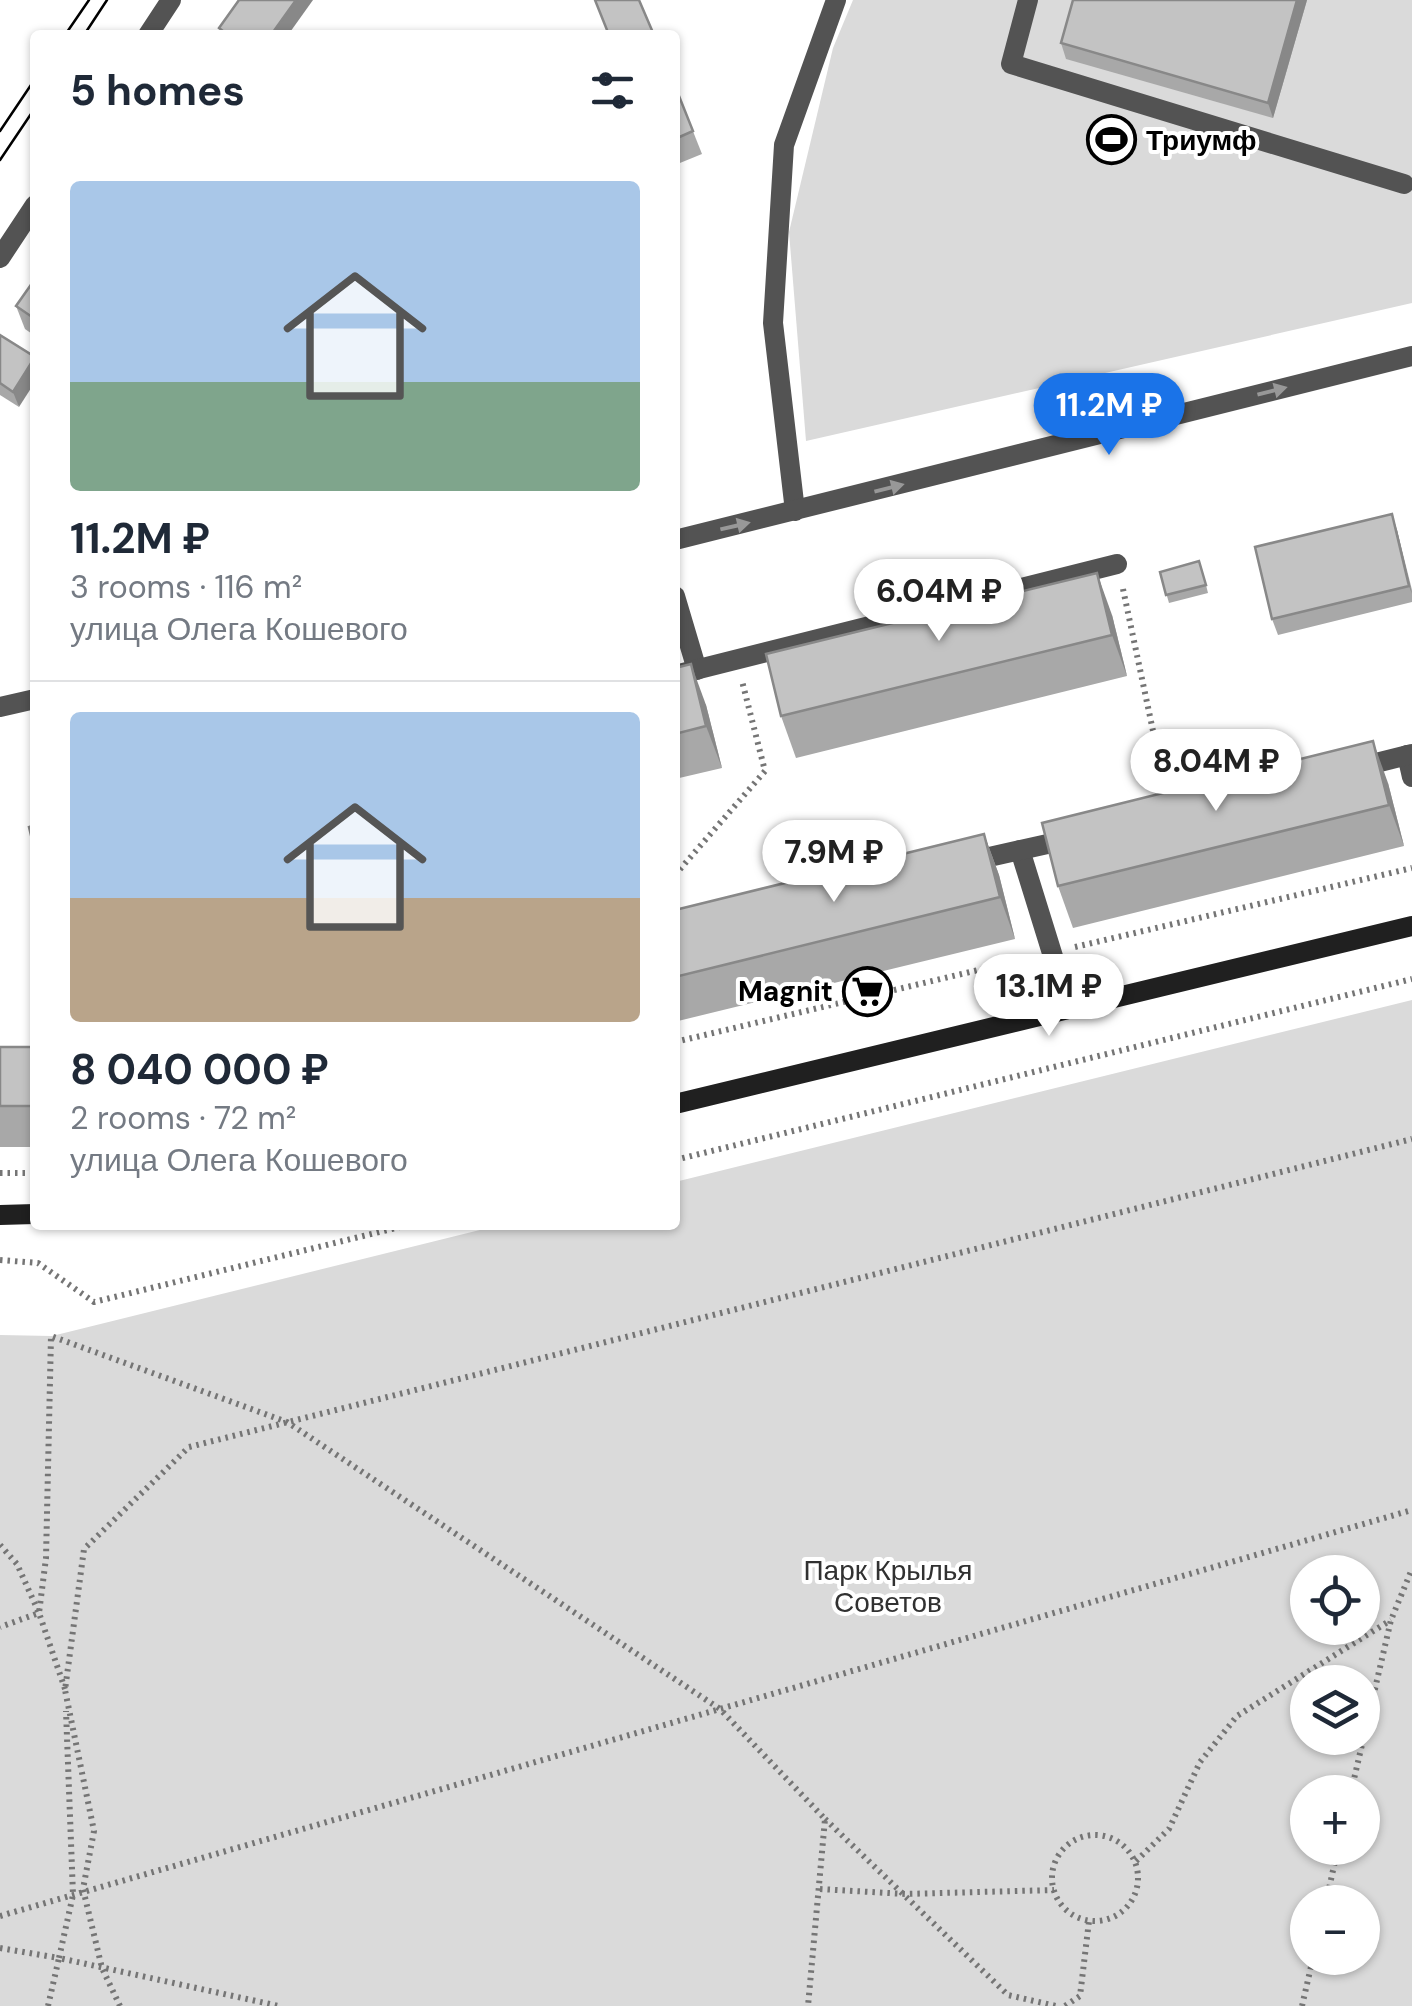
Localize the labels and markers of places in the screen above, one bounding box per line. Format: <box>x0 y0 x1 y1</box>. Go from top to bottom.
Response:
sports icon: Триумф <box>1085 114 1137 166</box>
place label: Триумф <box>1146 122 1256 159</box>
pin: 11.2M ₽ <box>1017 373 1201 458</box>
pin: 6.04M ₽ <box>847 559 1031 644</box>
pin: 8.04M ₽ <box>1124 729 1308 814</box>
pin: 7.9M ₽ <box>753 820 915 905</box>
pin: 13.1M ₽ <box>957 954 1141 1039</box>
supermarket icon: Magnit <box>842 965 894 1017</box>
place label: Magnit <box>738 973 833 1010</box>

